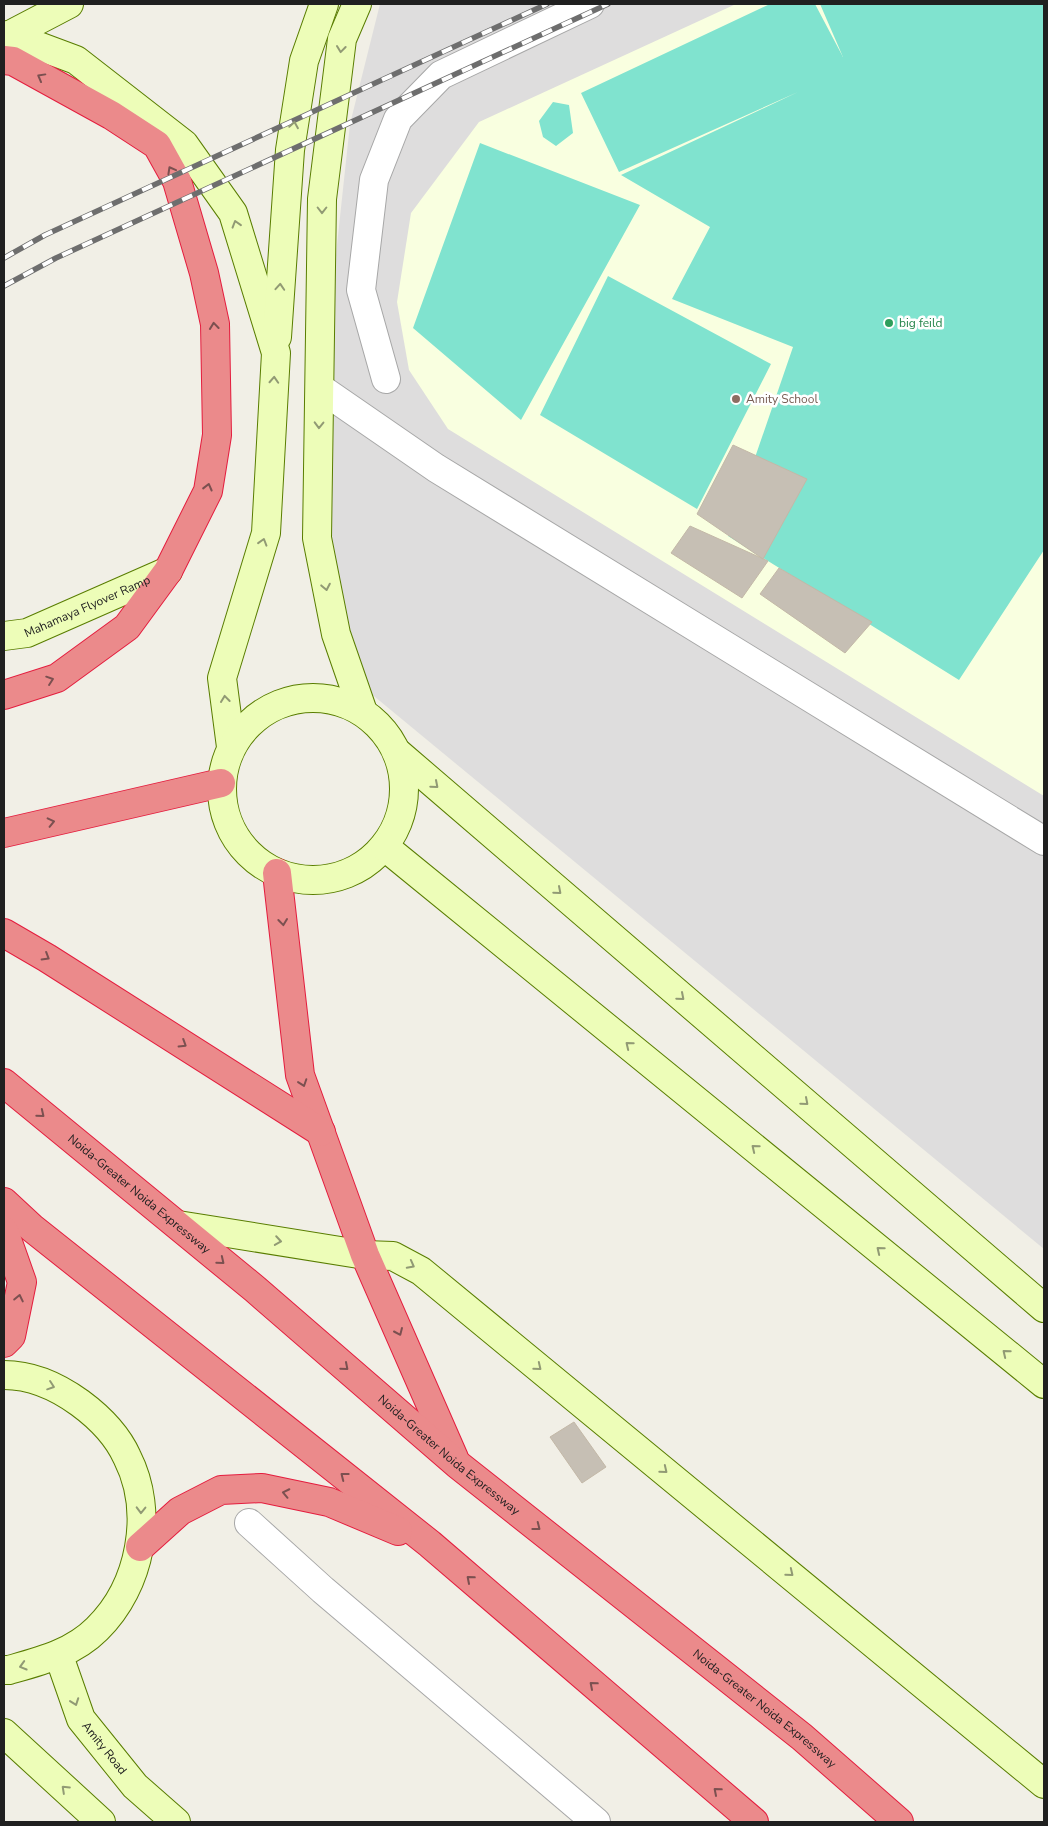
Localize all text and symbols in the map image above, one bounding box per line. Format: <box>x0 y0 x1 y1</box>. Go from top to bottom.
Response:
one-way arrow <box>336 45 347 53</box>
one-way arrow <box>38 73 47 83</box>
one-way arrow <box>288 121 299 129</box>
one-way arrow <box>167 166 177 175</box>
one-way arrow <box>316 207 327 215</box>
one-way arrow <box>232 220 242 228</box>
one-way arrow <box>275 283 286 291</box>
place label: big feild <box>899 315 942 331</box>
marker: big feild <box>883 317 895 329</box>
one-way arrow <box>209 321 220 329</box>
one-way arrow <box>269 376 280 384</box>
place label: Amity School <box>746 391 818 407</box>
marker: Amity School <box>730 393 742 405</box>
one-way arrow <box>314 422 324 430</box>
one-way arrow <box>202 483 213 492</box>
one-way arrow <box>257 539 267 547</box>
street label: Mahamaya Flyover Ramp <box>22 572 153 641</box>
one-way arrow <box>321 583 331 591</box>
one-way arrow <box>45 676 54 686</box>
one-way arrow <box>220 694 231 702</box>
one-way arrow <box>429 779 438 788</box>
one-way arrow <box>47 817 56 828</box>
one-way arrow <box>552 885 561 893</box>
one-way arrow <box>277 918 288 926</box>
one-way arrow <box>41 951 50 961</box>
one-way arrow <box>676 991 685 1000</box>
one-way arrow <box>178 1038 187 1048</box>
one-way arrow <box>625 1042 634 1051</box>
one-way arrow <box>297 1078 307 1087</box>
one-way arrow <box>799 1097 808 1106</box>
one-way arrow <box>36 1108 45 1117</box>
street label: Noida-Greater Noida Expressway <box>65 1131 215 1258</box>
one-way arrow <box>751 1144 760 1153</box>
one-way arrow <box>273 1236 282 1246</box>
one-way arrow <box>877 1247 886 1256</box>
one-way arrow <box>216 1256 225 1265</box>
one-way arrow <box>406 1259 415 1269</box>
one-way arrow <box>13 1294 24 1303</box>
one-way arrow <box>393 1327 404 1336</box>
one-way arrow <box>1003 1350 1012 1359</box>
one-way arrow <box>339 1361 348 1370</box>
one-way arrow <box>533 1361 542 1370</box>
one-way arrow <box>46 1380 54 1390</box>
street label: Noida-Greater Noida Expressway <box>375 1391 524 1519</box>
one-way arrow <box>658 1464 667 1472</box>
one-way arrow <box>341 1474 350 1482</box>
one-way arrow <box>281 1488 290 1499</box>
one-way arrow <box>136 1506 146 1514</box>
one-way arrow <box>531 1522 540 1531</box>
one-way arrow <box>784 1567 793 1576</box>
one-way arrow <box>467 1576 476 1585</box>
street label: Noida-Greater Noida Expressway <box>690 1646 840 1772</box>
one-way arrow <box>19 1661 27 1671</box>
one-way arrow <box>590 1681 599 1690</box>
one-way arrow <box>69 1697 79 1705</box>
street label: Amity Road <box>78 1718 130 1778</box>
one-way arrow <box>62 1786 71 1795</box>
one-way arrow <box>713 1787 722 1796</box>

